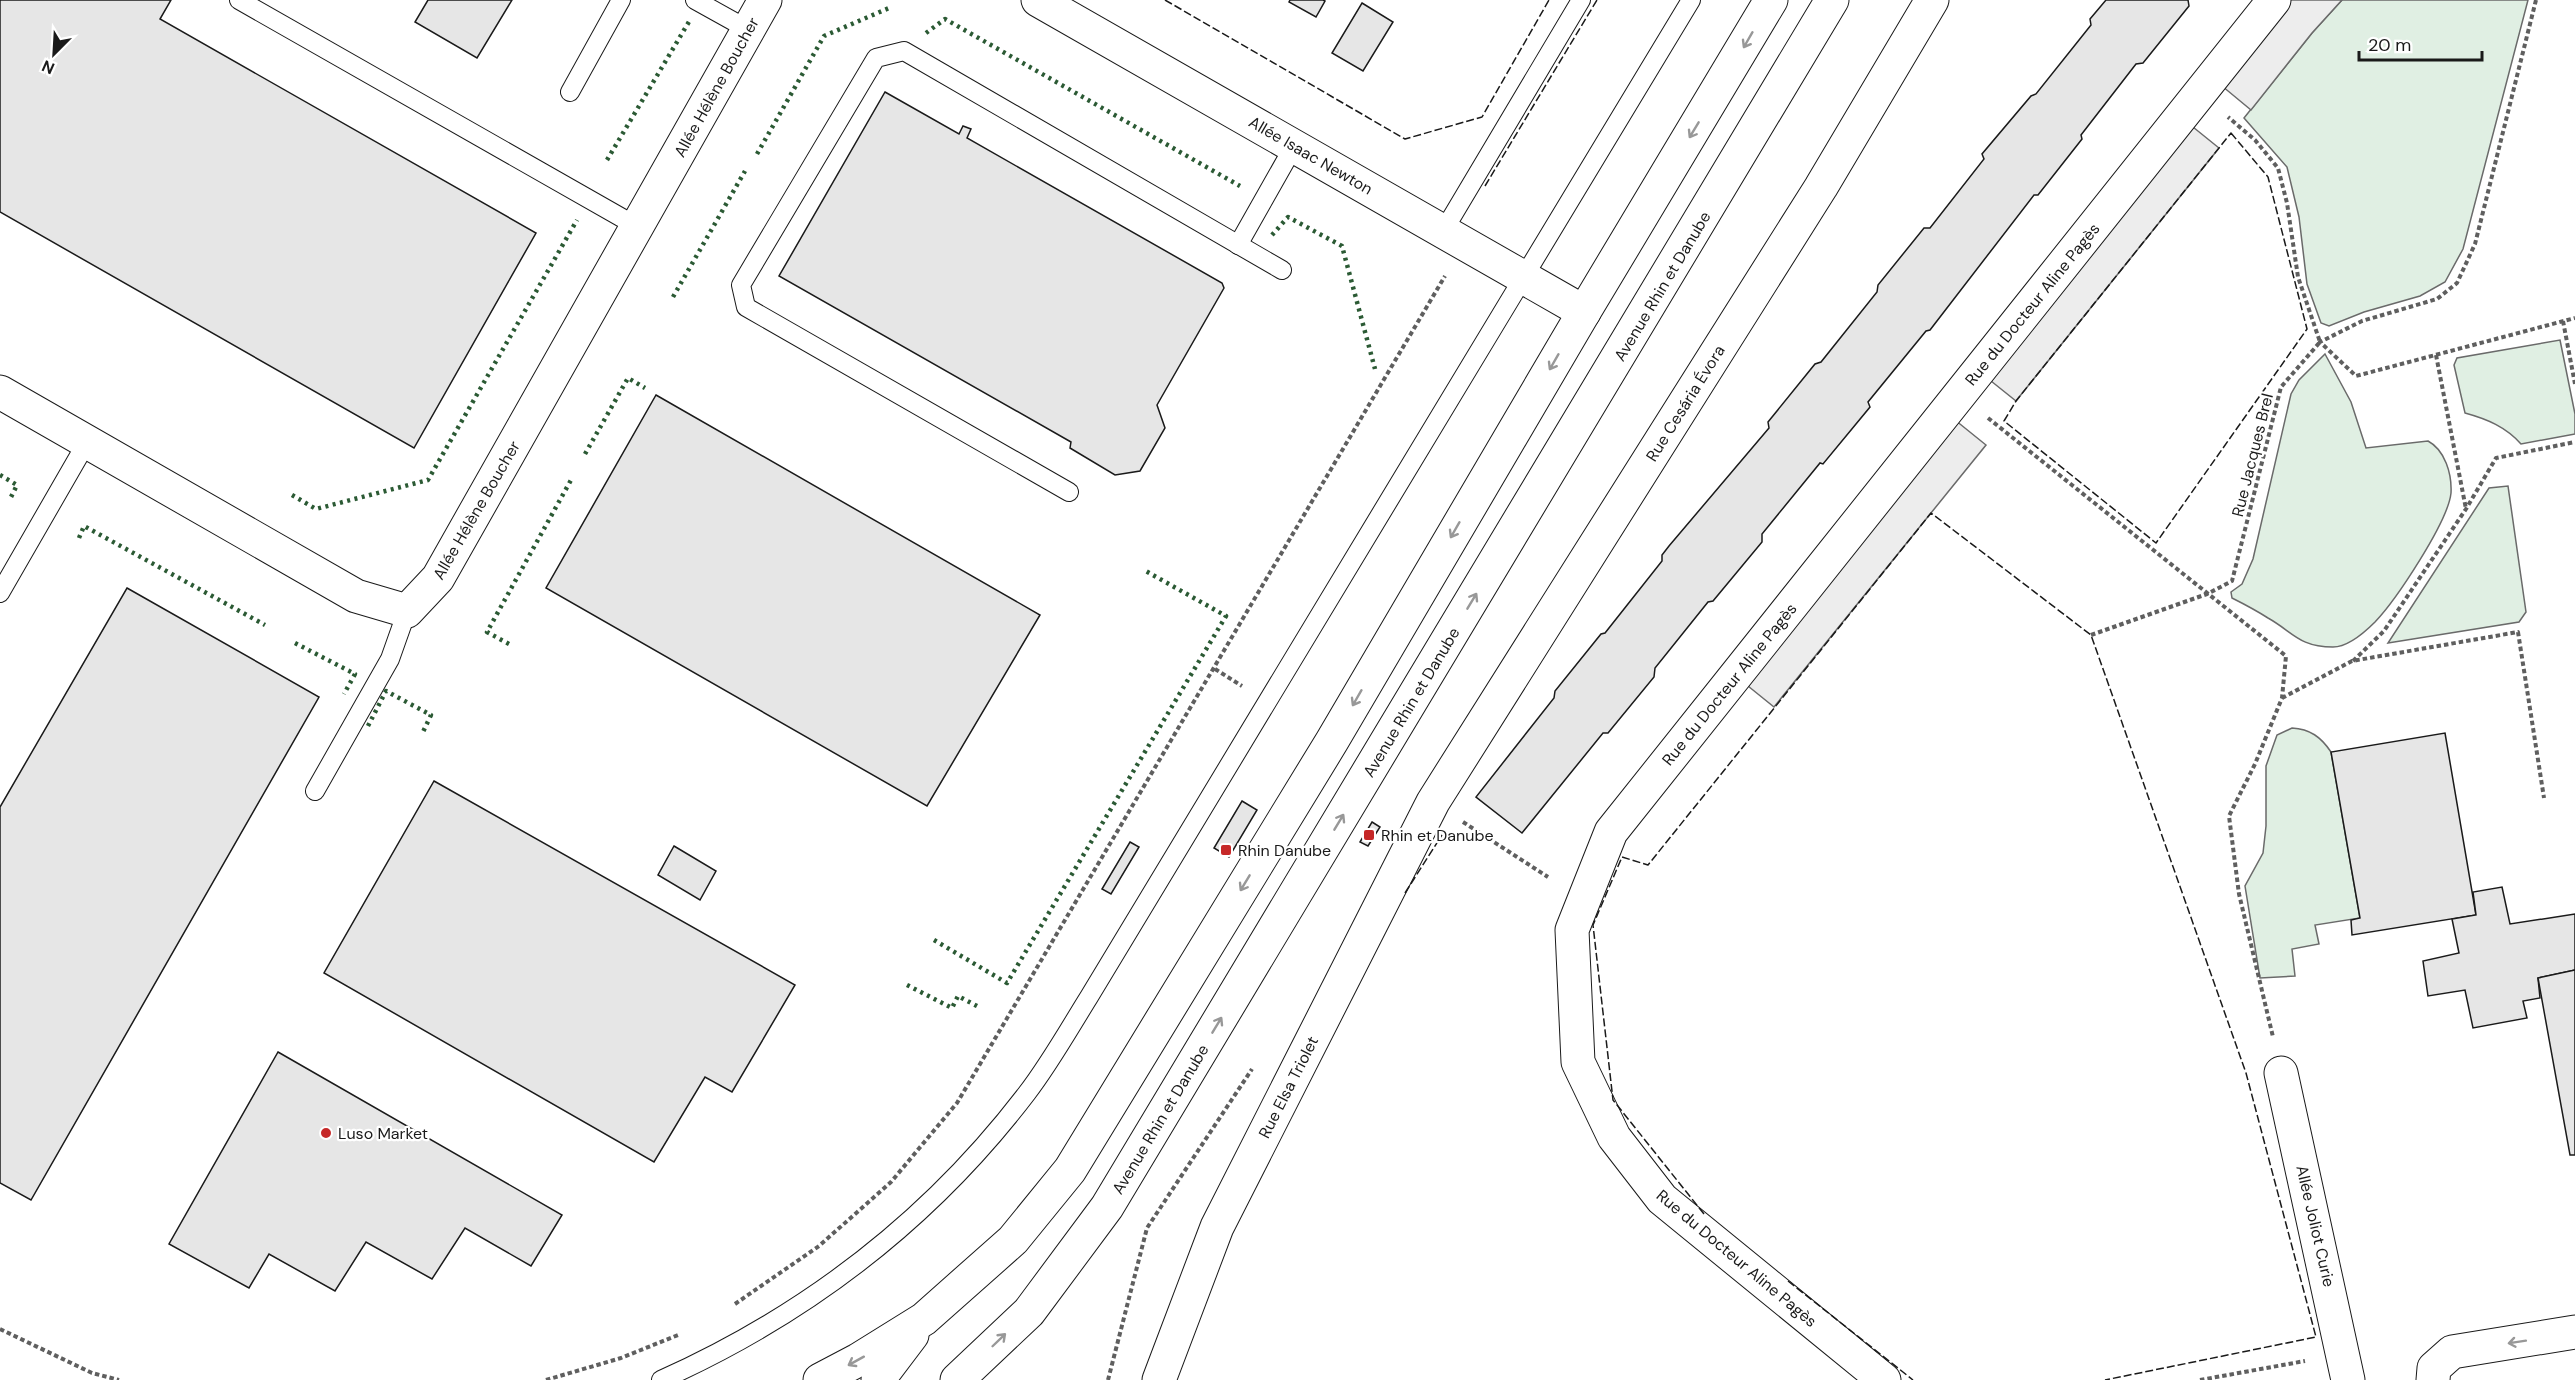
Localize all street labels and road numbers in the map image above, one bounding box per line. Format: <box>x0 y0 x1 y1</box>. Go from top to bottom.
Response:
street label: Allée Hélène Boucher <box>669 13 764 161</box>
street label: Allée Isaac Newton <box>1245 111 1376 199</box>
street label: Avenue Rhin et Danube <box>1609 208 1715 365</box>
street label: Rue du Docteur Aline Pagès <box>1960 219 2105 390</box>
street label: Rue Cesária Évora <box>1641 341 1730 465</box>
street label: Rue Jacques Brel <box>2227 391 2278 519</box>
street label: Allée Hélène Boucher <box>428 437 525 583</box>
street label: Rue du Docteur Aline Pagès <box>1657 599 1802 770</box>
street label: Avenue Rhin et Danube <box>1358 624 1464 781</box>
street label: Rue Elsa Triolet <box>1254 1033 1323 1142</box>
street label: Avenue Rhin et Danube <box>1107 1041 1213 1198</box>
street label: Allée Joliot Curie <box>2291 1163 2340 1289</box>
street label: Rue du Docteur Aline Pagès <box>1652 1185 1821 1332</box>

